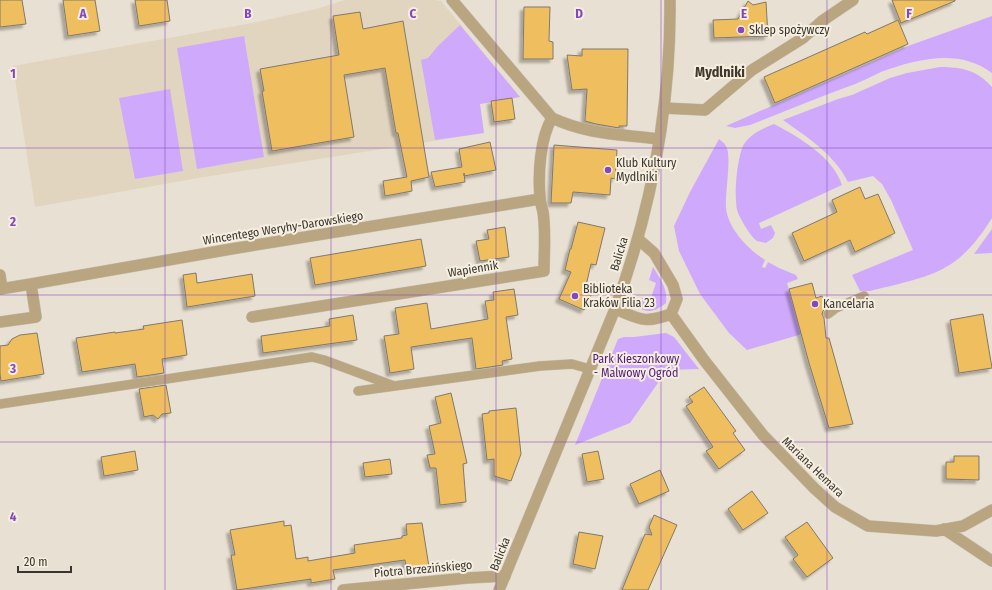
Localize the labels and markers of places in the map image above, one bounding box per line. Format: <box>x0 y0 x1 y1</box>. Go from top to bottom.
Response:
place label: Sklep spożywczy <box>749 23 830 37</box>
marker: Sklep spożywczy <box>736 25 746 35</box>
place label: Klub Kultury Mydlniki <box>616 156 677 184</box>
marker: Klub Kultury Mydlniki <box>603 165 613 175</box>
place label: Biblioteka Kraków Filia 23 <box>583 282 655 310</box>
marker: Biblioteka Kraków Filia 23 <box>570 291 580 301</box>
place label: Kancelaria <box>823 297 875 311</box>
marker: Kancelaria <box>810 299 820 309</box>

